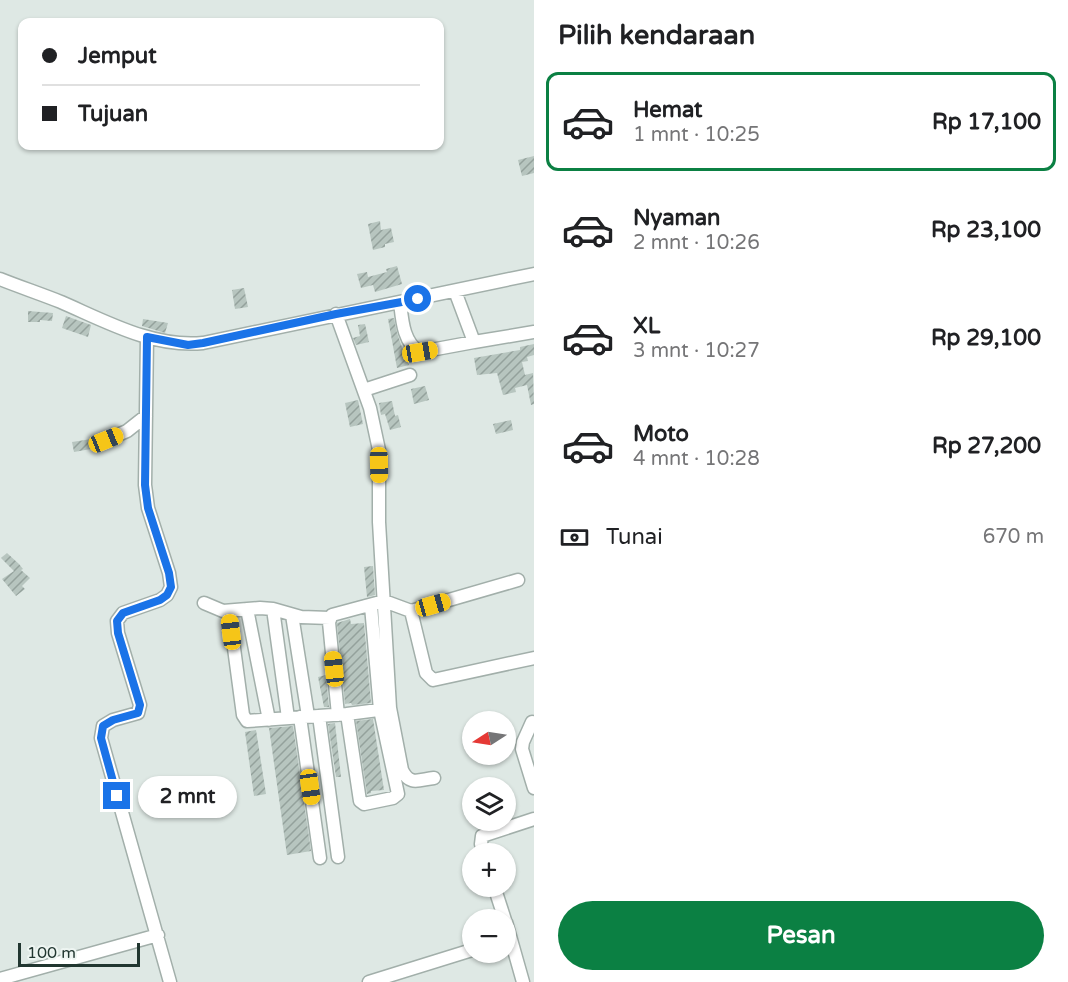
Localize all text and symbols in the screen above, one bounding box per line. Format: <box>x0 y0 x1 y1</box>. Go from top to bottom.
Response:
text: Pilih kendaraan <box>558 19 755 52</box>
text: Jemput <box>78 43 157 69</box>
icon: car <box>561 95 615 149</box>
text: Hemat <box>633 97 702 123</box>
text: Tujuan <box>78 101 148 127</box>
text: Rp 17,100 <box>932 109 1041 135</box>
text: 1 mnt · 10:25 <box>633 123 760 147</box>
icon: car <box>561 203 615 257</box>
text: Nyaman <box>633 205 720 231</box>
text: Rp 23,100 <box>931 217 1041 243</box>
text: 2 mnt · 10:26 <box>633 231 760 255</box>
route start <box>404 285 431 312</box>
icon: car <box>561 311 615 365</box>
text: XL <box>633 313 660 339</box>
text: Rp 29,100 <box>931 325 1041 351</box>
text: 3 mnt · 10:27 <box>633 339 760 363</box>
car <box>401 340 439 364</box>
icon: car <box>561 419 615 473</box>
text: Moto <box>633 421 689 447</box>
car <box>86 425 126 455</box>
text: Rp 27,200 <box>932 433 1041 459</box>
car <box>370 447 388 483</box>
text: 4 mnt · 10:28 <box>633 447 760 471</box>
icon: cash <box>558 521 591 554</box>
text: Tunai <box>606 524 663 550</box>
text: 670 m <box>983 525 1044 549</box>
car <box>413 591 453 619</box>
car <box>220 613 242 651</box>
car <box>323 650 345 688</box>
north arrow <box>462 711 516 765</box>
map controls <box>462 711 516 963</box>
car <box>299 768 321 806</box>
callout: 2 mnt <box>138 775 237 817</box>
button: layers <box>462 777 516 831</box>
route end <box>103 782 130 809</box>
text: 2 mnt <box>160 785 215 809</box>
button: + <box>462 843 516 897</box>
button: Pesan <box>558 901 1044 970</box>
button: − <box>462 909 516 963</box>
scale bar <box>18 940 140 968</box>
text: 100 m <box>27 943 76 963</box>

